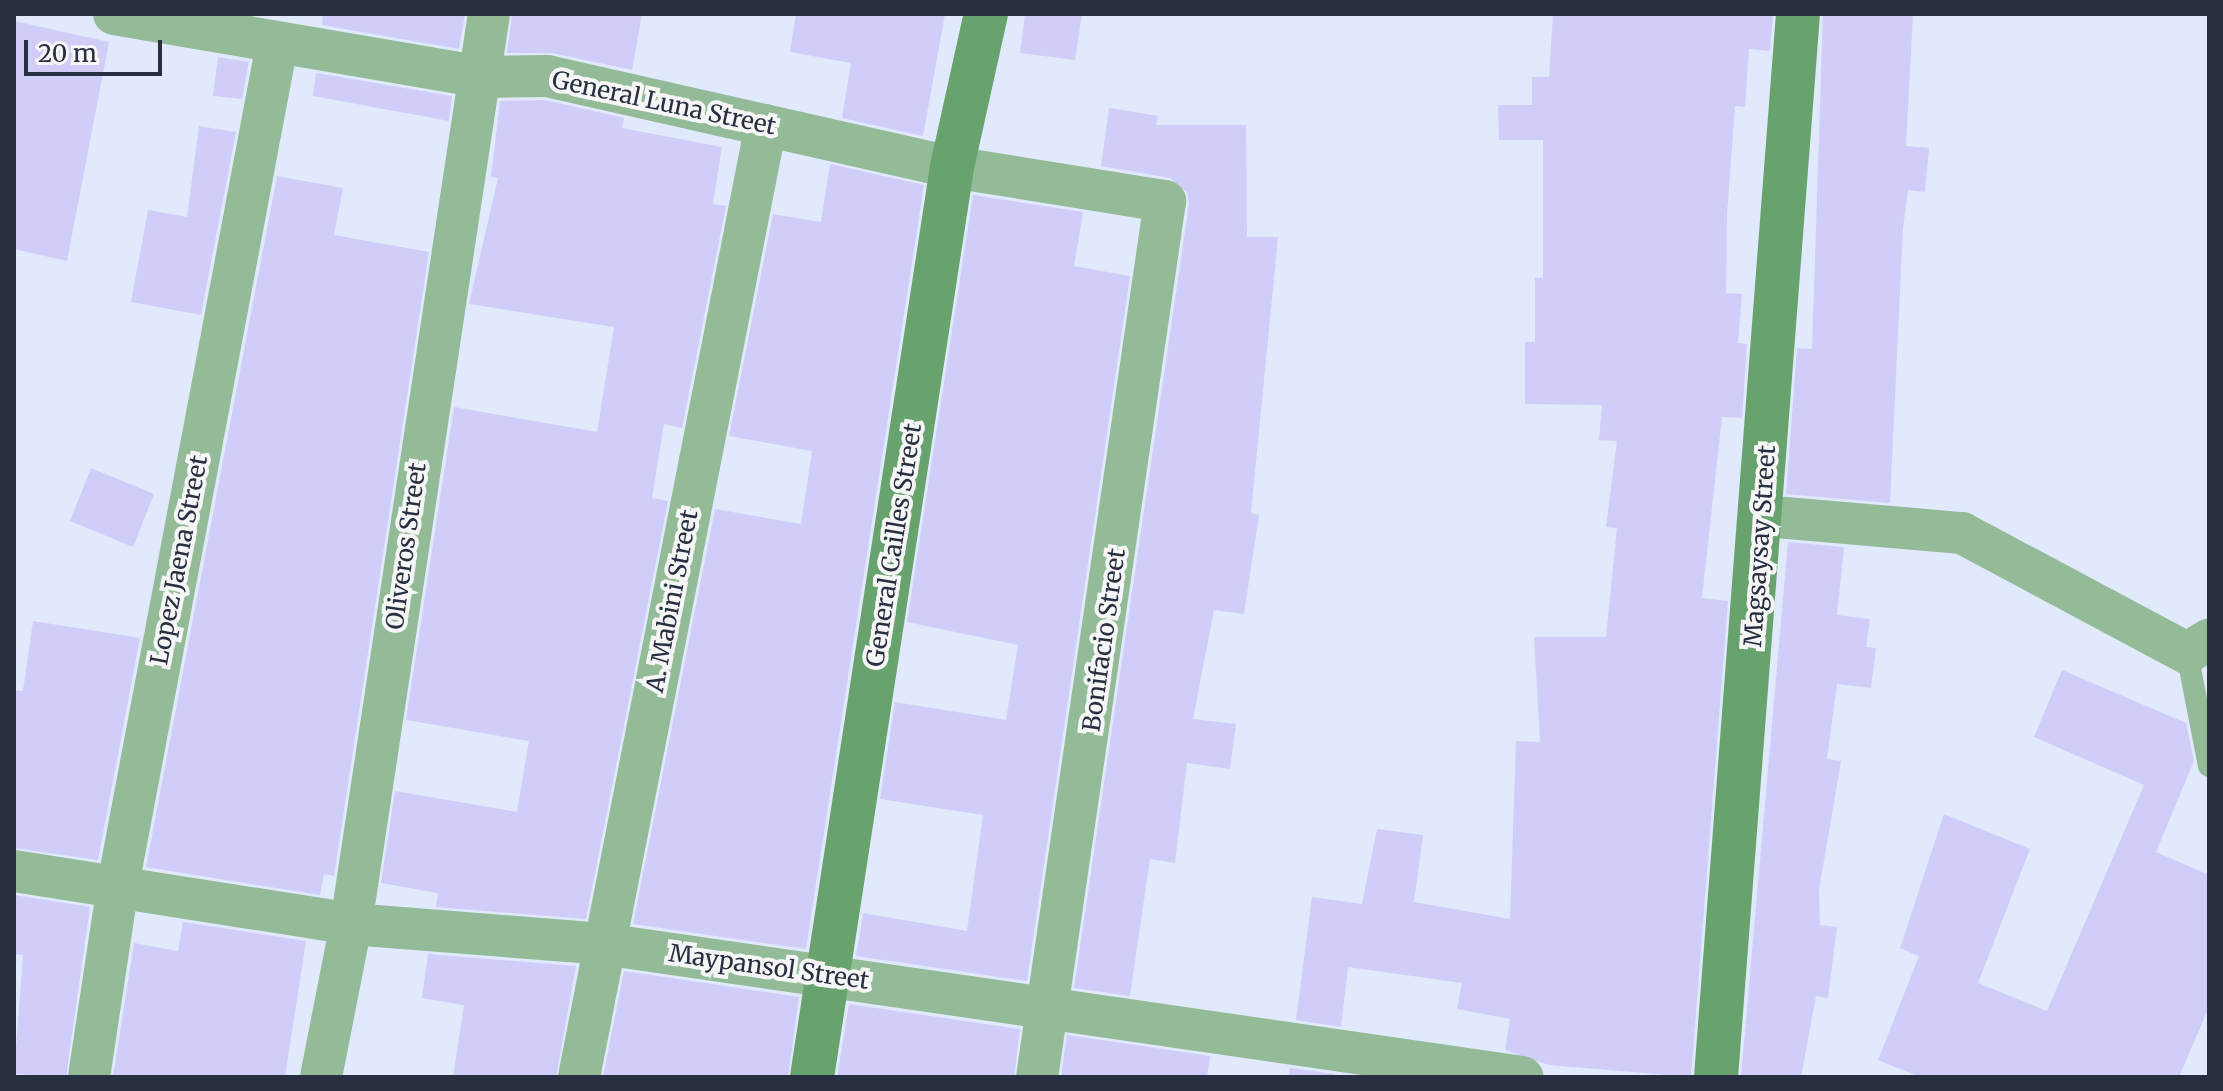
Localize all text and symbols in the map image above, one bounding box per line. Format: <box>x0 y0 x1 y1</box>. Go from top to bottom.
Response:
scale bar <box>28 24 166 74</box>
text: 20 m <box>38 38 97 69</box>
street label: General Luna Street <box>549 65 779 141</box>
street label: General Cailles Street <box>861 421 927 669</box>
street label: Magsaysay Street <box>1739 444 1781 648</box>
street label: Lopez Jaena Street <box>145 453 213 667</box>
street label: Oliveros Street <box>380 461 432 631</box>
street label: A. Mabini Street <box>640 507 704 695</box>
street label: Bonifacio Street <box>1077 547 1131 733</box>
street label: Maypansol Street <box>667 939 871 995</box>

